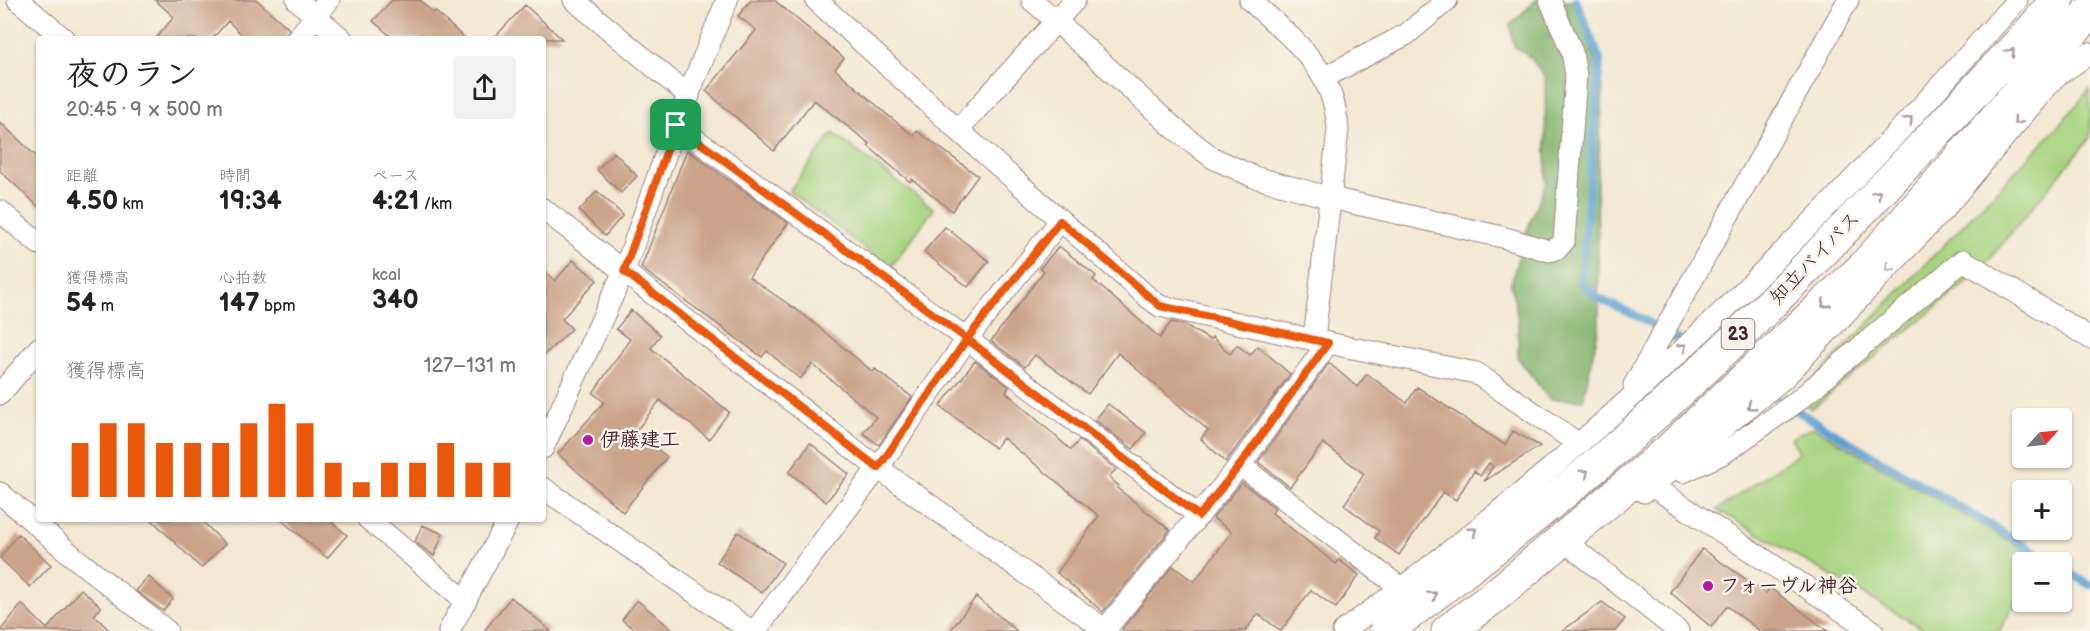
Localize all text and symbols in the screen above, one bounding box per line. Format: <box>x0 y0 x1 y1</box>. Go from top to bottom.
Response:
one-way arrow <box>2004 48 2015 59</box>
text: 夜のラン <box>66 55 198 95</box>
button: share <box>453 56 516 119</box>
text: 20:45 · 9 × 500 m <box>66 98 223 122</box>
pin <box>650 99 701 150</box>
icon: arrive <box>659 108 692 141</box>
one-way arrow <box>2014 114 2025 125</box>
one-way arrow <box>1902 116 1913 126</box>
text: 距離 <box>66 167 98 186</box>
text: 時間 <box>219 167 251 186</box>
text: ペース <box>372 167 419 186</box>
text: 4.50 <box>66 186 118 217</box>
text: 19:34 <box>219 186 282 217</box>
text: 4:21 <box>372 186 420 217</box>
one-way arrow <box>1870 190 1881 200</box>
text: km <box>118 195 144 214</box>
text: /km <box>420 195 452 214</box>
street label: 知立バイパス <box>1765 207 1865 309</box>
one-way arrow <box>1885 261 1896 271</box>
text: kcal <box>372 266 401 285</box>
text: 獲得標高 <box>66 269 130 288</box>
text: 心拍数 <box>219 269 267 288</box>
text: 340 <box>372 285 419 316</box>
text: 54 <box>66 288 96 319</box>
text: 147 <box>219 288 260 319</box>
one-way arrow <box>1821 296 1832 307</box>
text: m <box>96 297 114 316</box>
text: bpm <box>260 297 295 316</box>
road number: 23 <box>1722 319 1754 349</box>
one-way arrow <box>1676 344 1687 355</box>
text: 127–131 m <box>424 354 516 378</box>
text: 獲得標高 <box>66 359 146 383</box>
one-way arrow <box>1747 398 1758 409</box>
north arrow <box>2012 408 2072 468</box>
map controls <box>2012 408 2072 612</box>
place label: 伊藤建工 <box>600 428 680 452</box>
marker: 伊藤建工 <box>581 433 595 447</box>
one-way arrow <box>1578 470 1589 481</box>
button: + <box>2012 480 2072 540</box>
one-way arrow <box>1466 527 1477 538</box>
button: − <box>2012 552 2072 612</box>
place label: フォーヴル神谷 <box>1720 574 1858 598</box>
marker: フォーヴル神谷 <box>1701 579 1715 593</box>
one-way arrow <box>1426 592 1437 603</box>

